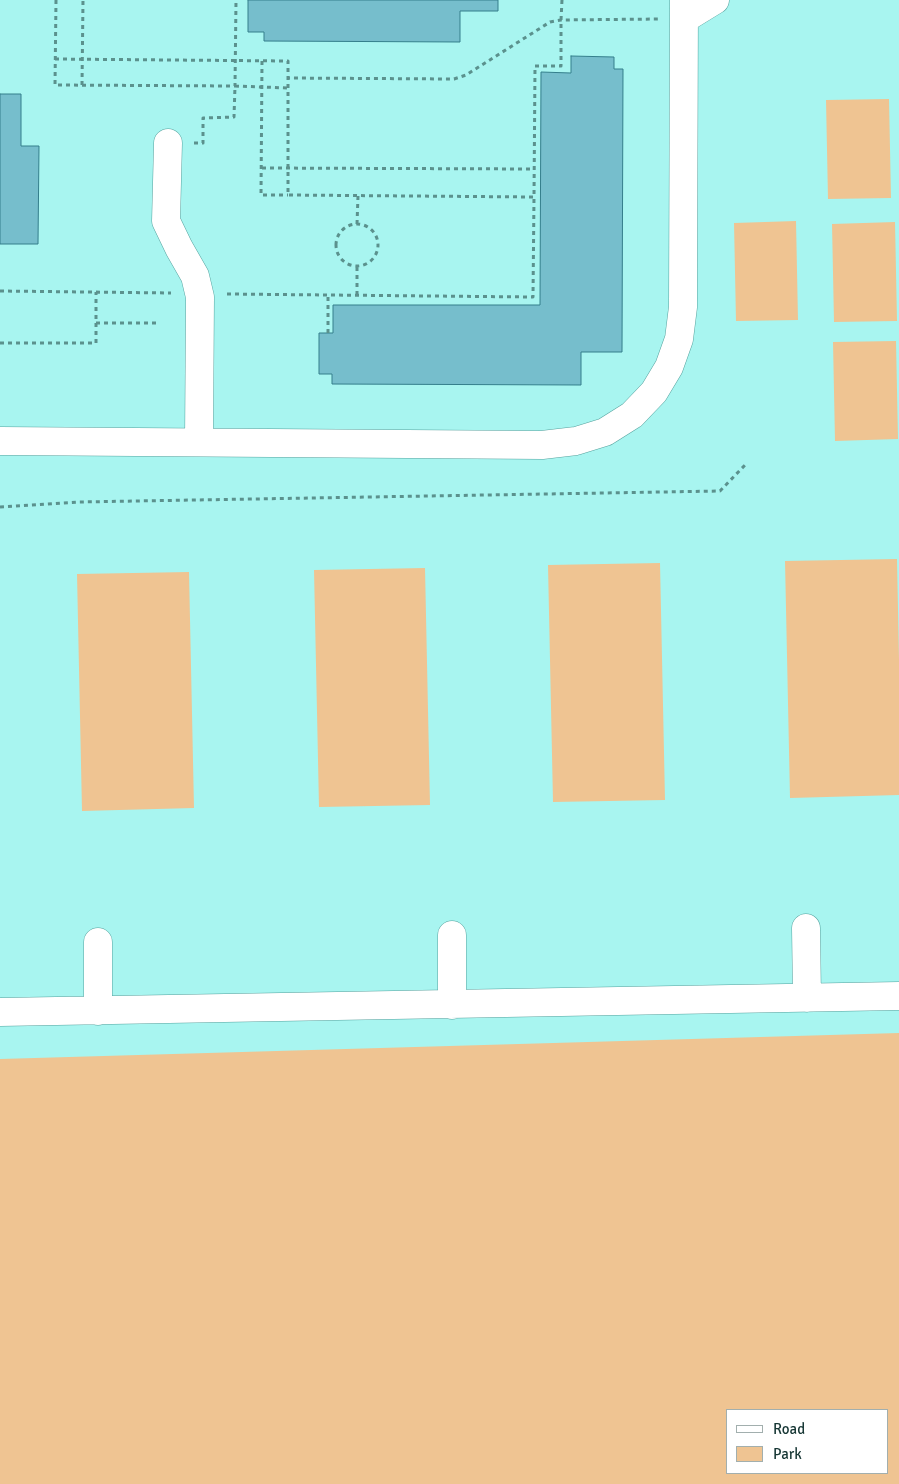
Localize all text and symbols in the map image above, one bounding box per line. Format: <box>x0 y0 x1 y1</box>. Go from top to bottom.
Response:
legend <box>726 1409 889 1474</box>
text: Road <box>773 1420 805 1438</box>
text: Park <box>773 1445 802 1463</box>

